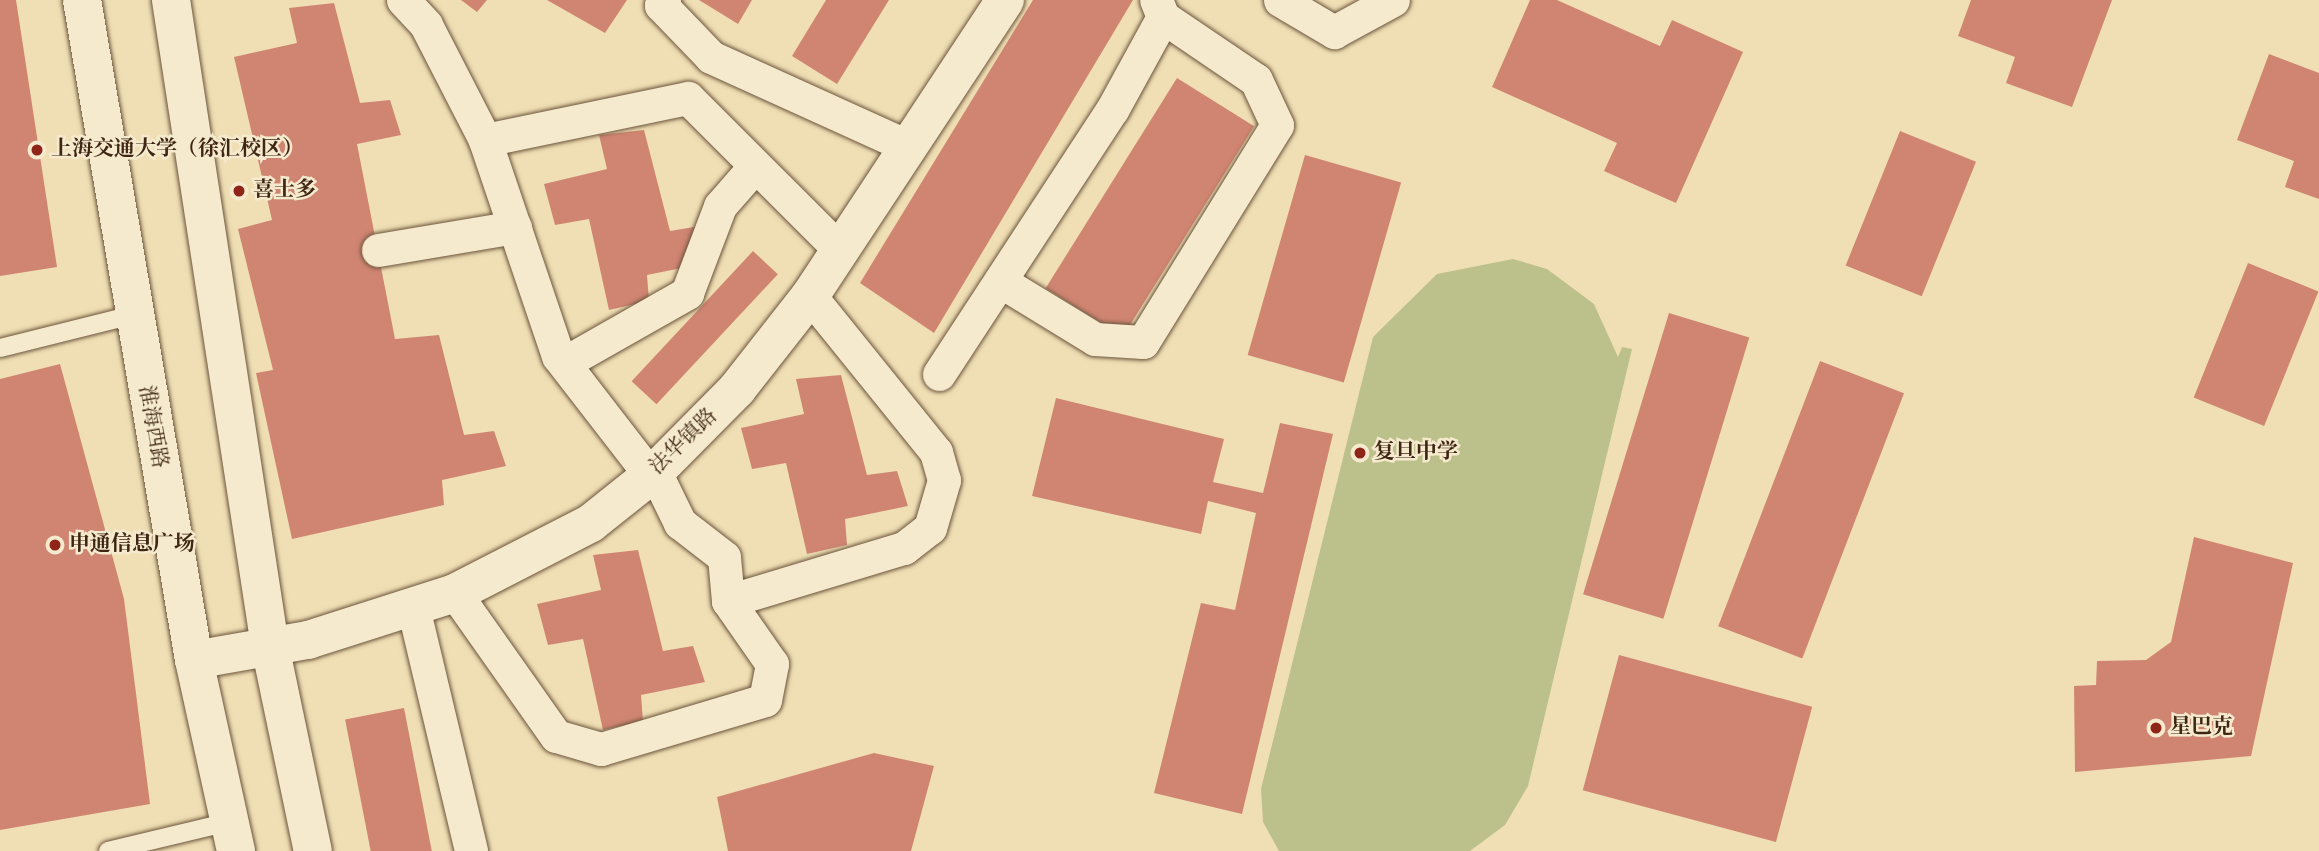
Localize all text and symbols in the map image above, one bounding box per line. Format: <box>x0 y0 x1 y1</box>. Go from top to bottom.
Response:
place label: 上海交通大学（徐汇校区） <box>51 137 303 163</box>
marker: 上海交通大学（徐汇校区） <box>29 142 45 158</box>
place label: 喜士多 <box>253 178 316 204</box>
marker: 喜士多 <box>231 183 247 199</box>
street label: 淮海西路 <box>132 383 172 471</box>
street label: 法华镇路 <box>645 404 723 480</box>
place label: 复旦中学 <box>1374 440 1458 466</box>
marker: 复旦中学 <box>1352 445 1368 461</box>
place label: 申通信息广场 <box>69 532 195 558</box>
marker: 申通信息广场 <box>47 537 63 553</box>
place label: 星巴克 <box>2170 715 2233 741</box>
marker: 星巴克 <box>2148 720 2164 736</box>

